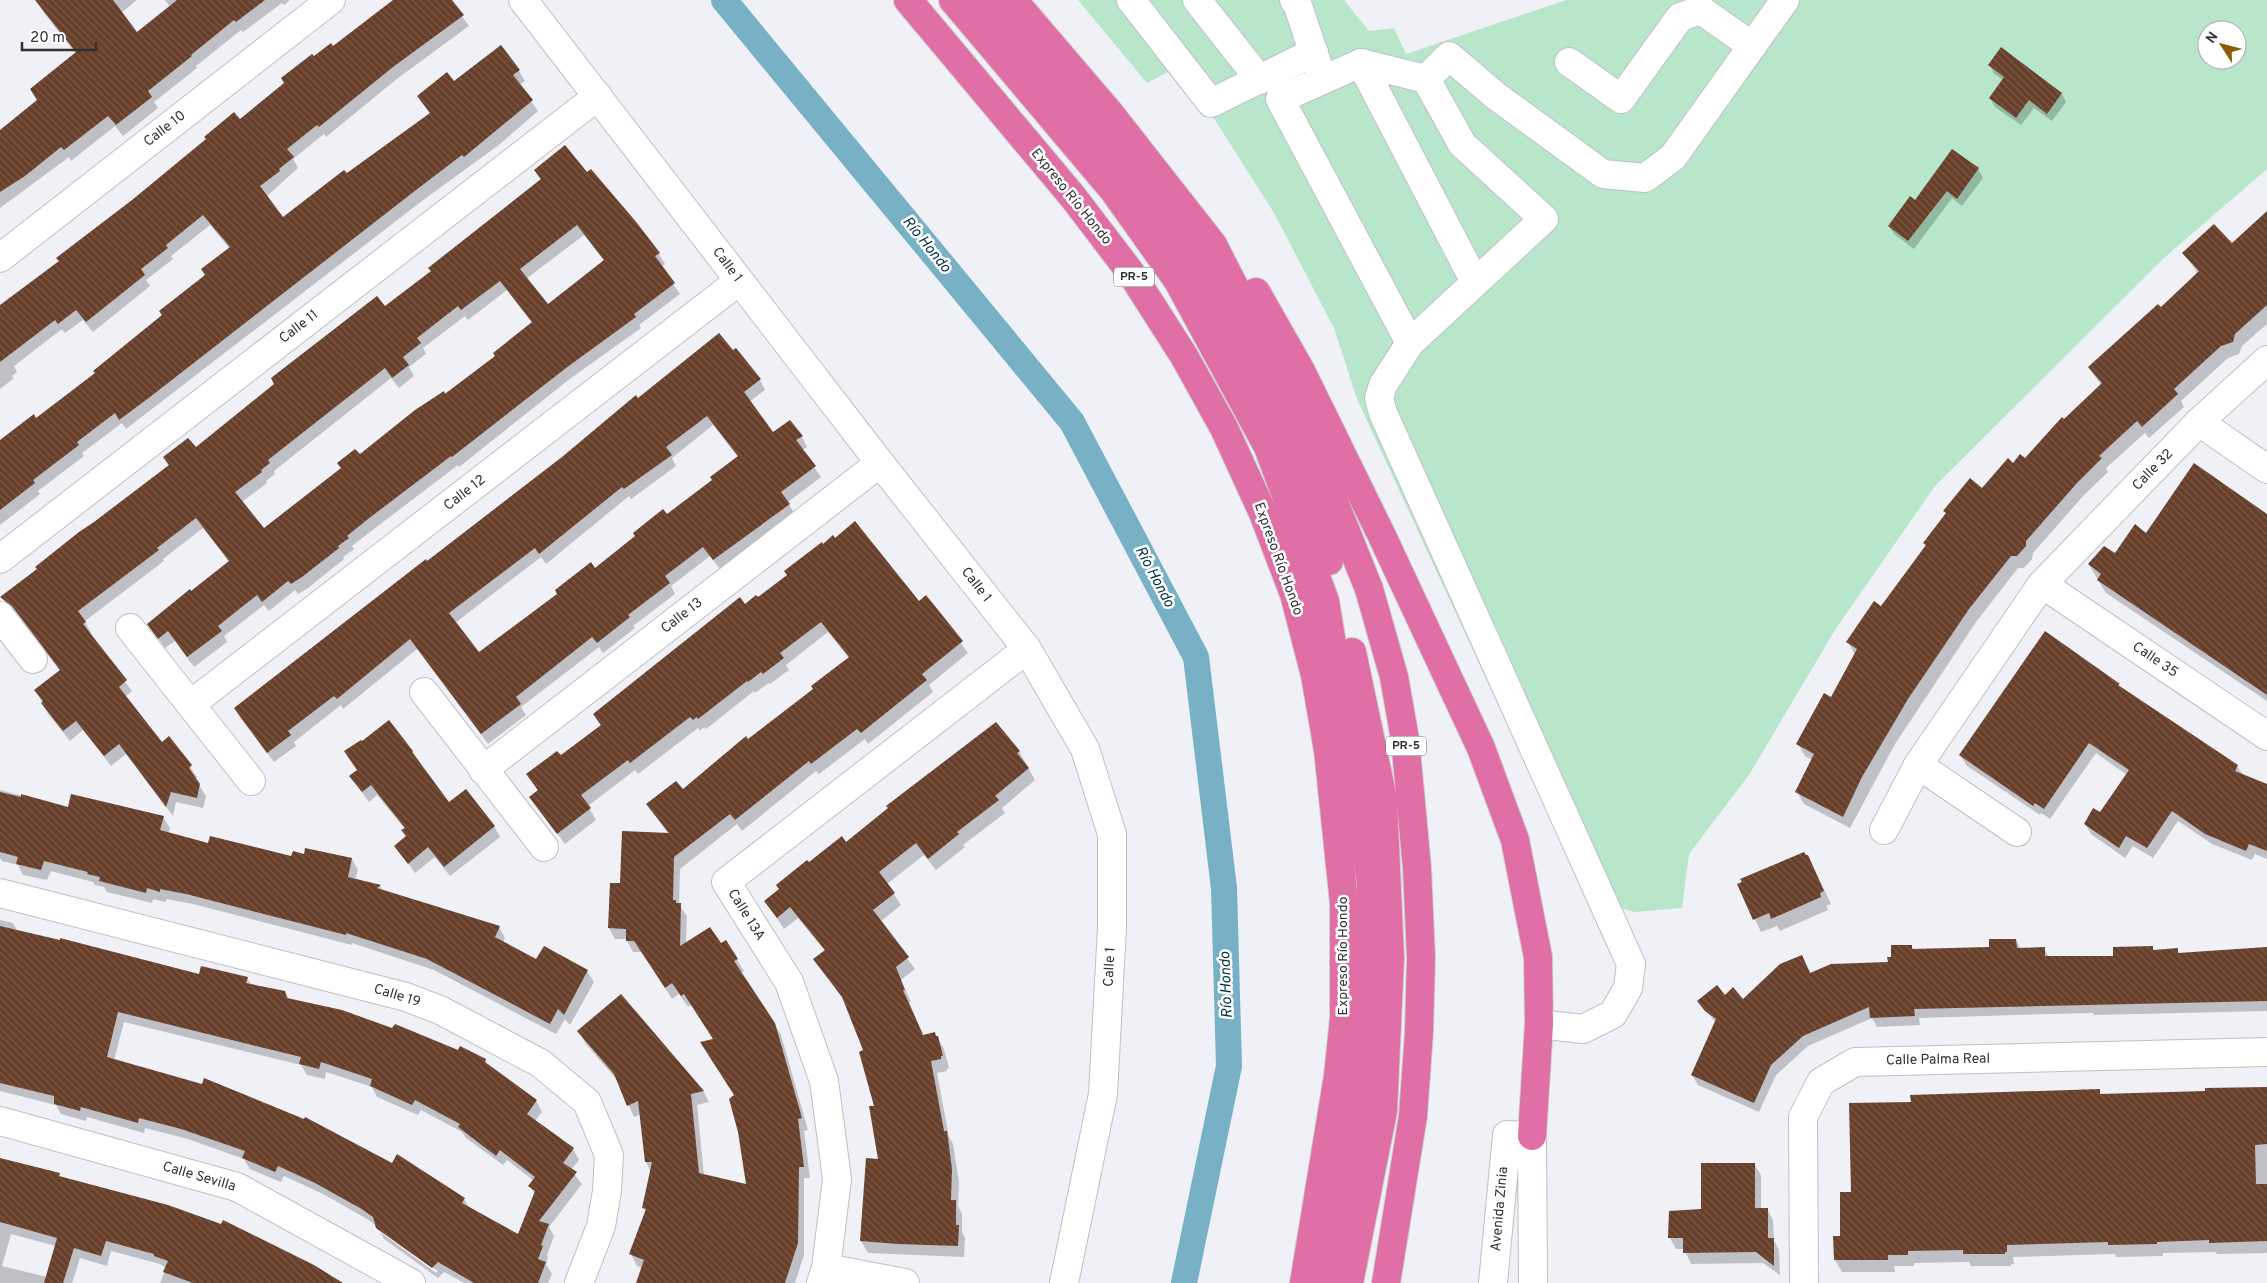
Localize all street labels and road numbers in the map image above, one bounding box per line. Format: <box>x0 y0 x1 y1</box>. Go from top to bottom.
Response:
street label: Calle 10 <box>141 107 189 151</box>
street label: Expreso Río Hondo <box>1027 145 1115 249</box>
street label: Calle 1 <box>708 244 746 286</box>
road number: PR-5 <box>1114 268 1154 286</box>
street label: Calle 11 <box>276 306 322 348</box>
street label: Calle 32 <box>2129 446 2177 494</box>
street label: Calle 12 <box>441 471 489 515</box>
street label: Expreso Río Hondo <box>1250 500 1306 618</box>
street label: Calle 1 <box>957 564 995 606</box>
street label: Calle 13 <box>658 594 706 638</box>
street label: Calle 35 <box>2129 638 2181 682</box>
road number: PR-5 <box>1386 736 1426 756</box>
street label: Calle 13A <box>724 886 768 944</box>
street label: Expreso Río Hondo <box>1335 896 1352 1015</box>
street label: Calle 1 <box>1100 947 1120 987</box>
street label: Calle 19 <box>371 981 423 1011</box>
street label: Calle Palma Real <box>1886 1051 1990 1069</box>
street label: Calle Sevilla <box>160 1158 238 1196</box>
street label: Avenida Zinia <box>1488 1166 1512 1252</box>

